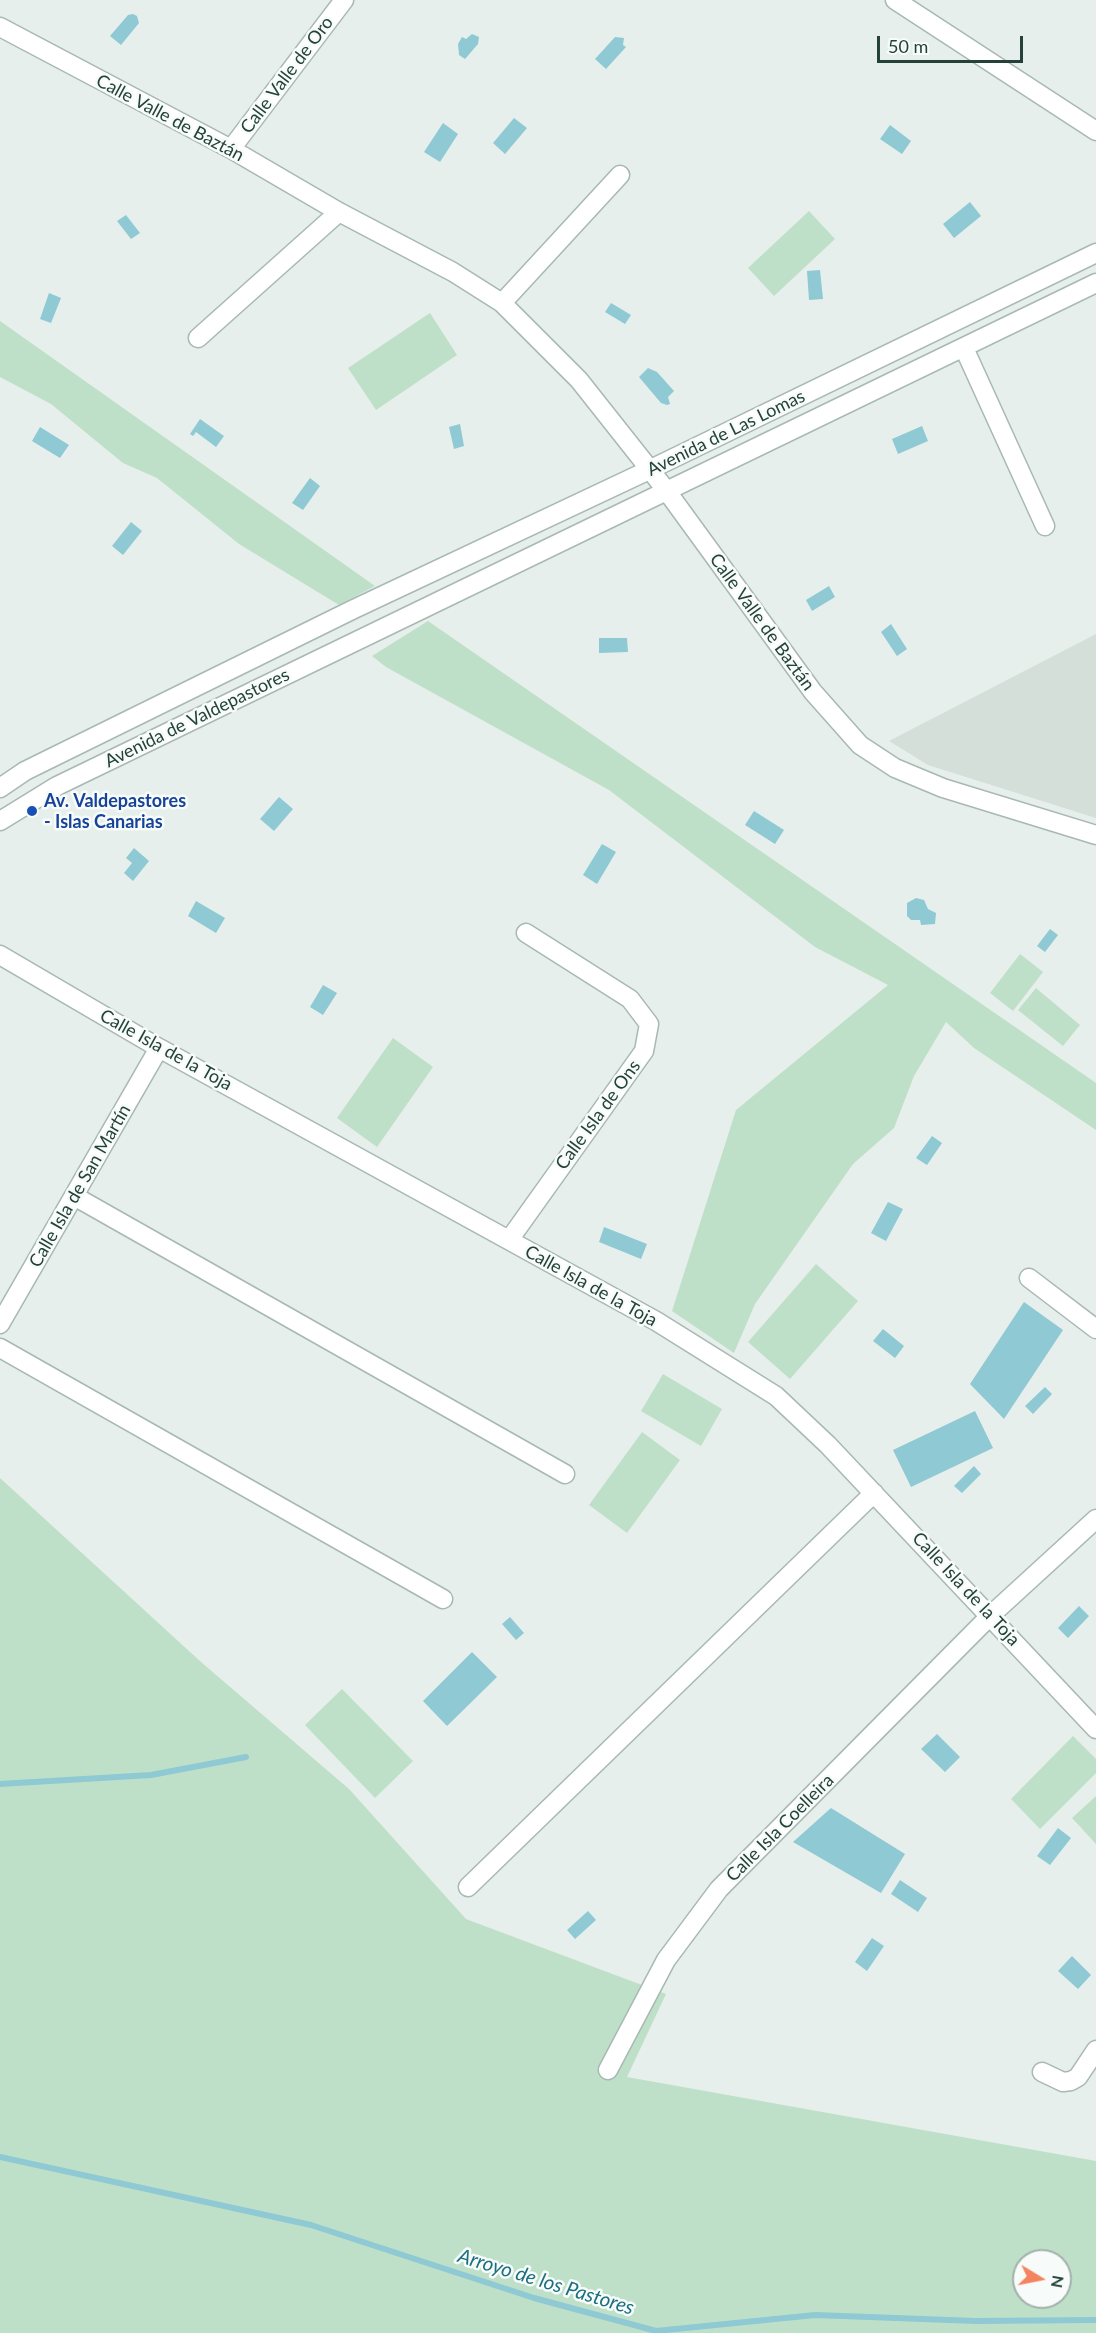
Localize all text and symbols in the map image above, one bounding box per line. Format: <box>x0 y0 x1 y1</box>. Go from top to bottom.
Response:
street label: Calle Valle de Oro <box>236 12 338 138</box>
scale bar <box>880 24 1026 62</box>
text: 50 m <box>888 35 928 57</box>
street label: Calle Valle de Baztán <box>92 70 248 166</box>
street label: Avenida de Las Lomas <box>643 385 809 481</box>
street label: Calle Valle de Baztán <box>705 549 819 695</box>
street label: Avenida de Valdepastores <box>101 664 293 772</box>
place label: Av. Valdepastores - Islas Canarias <box>44 790 186 832</box>
marker: Av. Valdepastores - Islas Canarias <box>25 804 39 818</box>
street label: Calle Isla de la Toja <box>96 1005 236 1095</box>
street label: Calle Isla de Ons <box>551 1056 645 1174</box>
street label: Calle Isla de San Martín <box>25 1101 135 1271</box>
street label: Calle Isla de la Toja <box>521 1241 661 1331</box>
street label: Calle Isla de la Toja <box>908 1528 1024 1650</box>
street label: Calle Isla Coelleira <box>722 1770 838 1886</box>
water label: Arroyo de los Pastores <box>455 2244 637 2320</box>
north arrow <box>1012 2249 1072 2309</box>
text: N <box>1048 2274 1069 2290</box>

